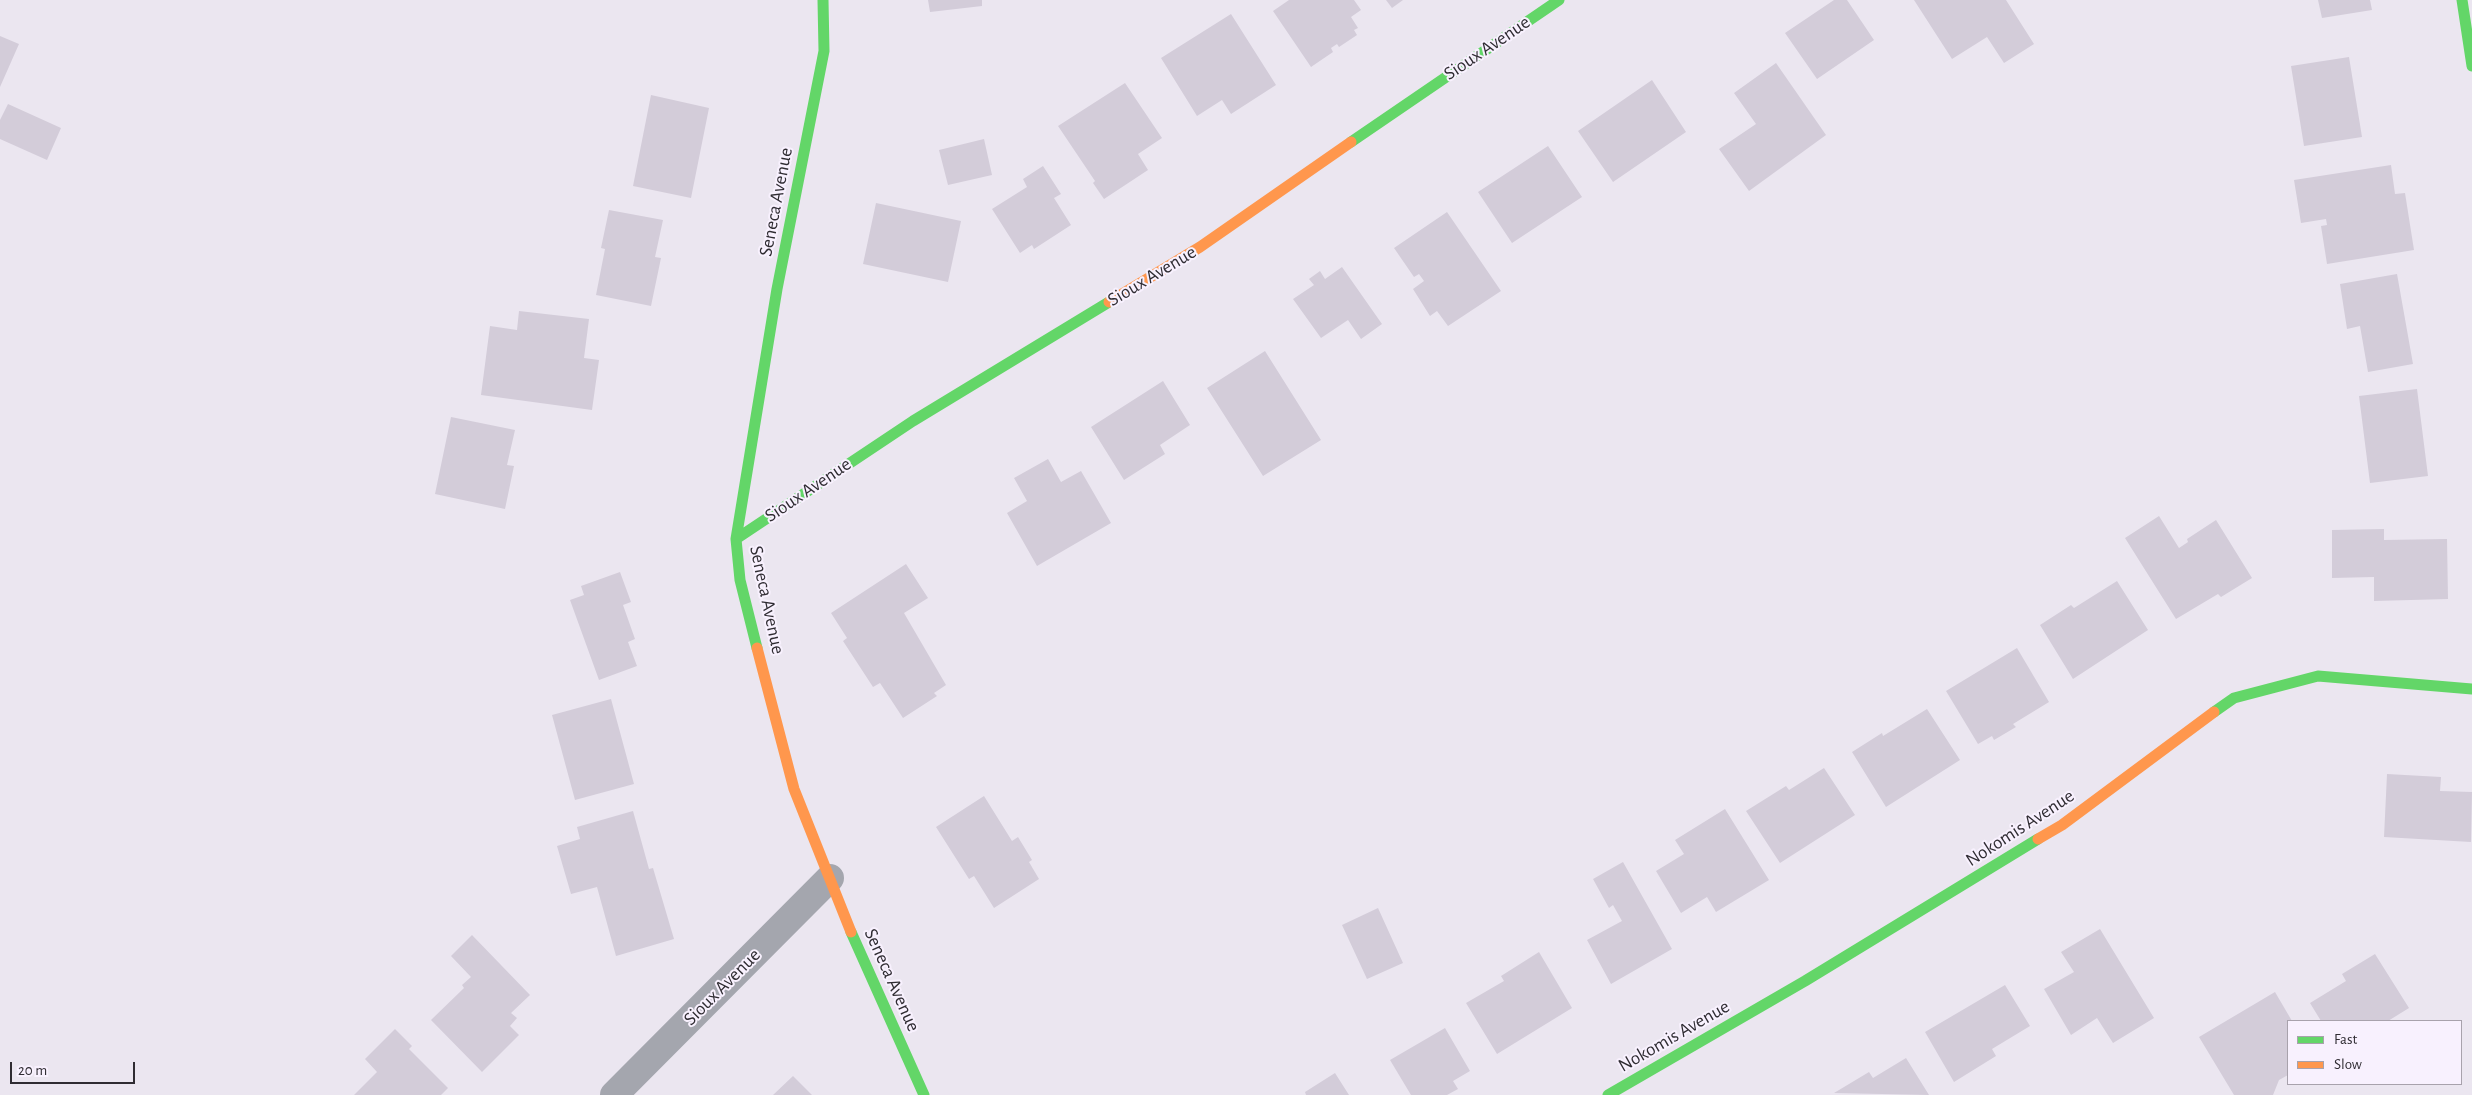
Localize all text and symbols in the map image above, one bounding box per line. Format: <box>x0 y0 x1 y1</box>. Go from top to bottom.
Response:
street label: Sioux Avenue <box>1439 11 1535 85</box>
street label: Seneca Avenue <box>754 146 798 258</box>
street label: Sioux Avenue <box>1104 241 1200 311</box>
street label: Sioux Avenue <box>760 453 856 527</box>
street label: Seneca Avenue <box>744 544 790 656</box>
street label: Nokomis Avenue <box>1961 784 2079 872</box>
street label: Seneca Avenue <box>859 925 925 1035</box>
street label: Sioux Avenue <box>679 944 765 1030</box>
street label: Nokomis Avenue <box>1614 995 1734 1077</box>
legend <box>2287 1020 2462 1085</box>
text: Fast <box>2334 1032 2357 1047</box>
scale bar <box>12 1052 138 1084</box>
text: Slow <box>2334 1057 2362 1072</box>
text: 20 m <box>18 1063 47 1078</box>

